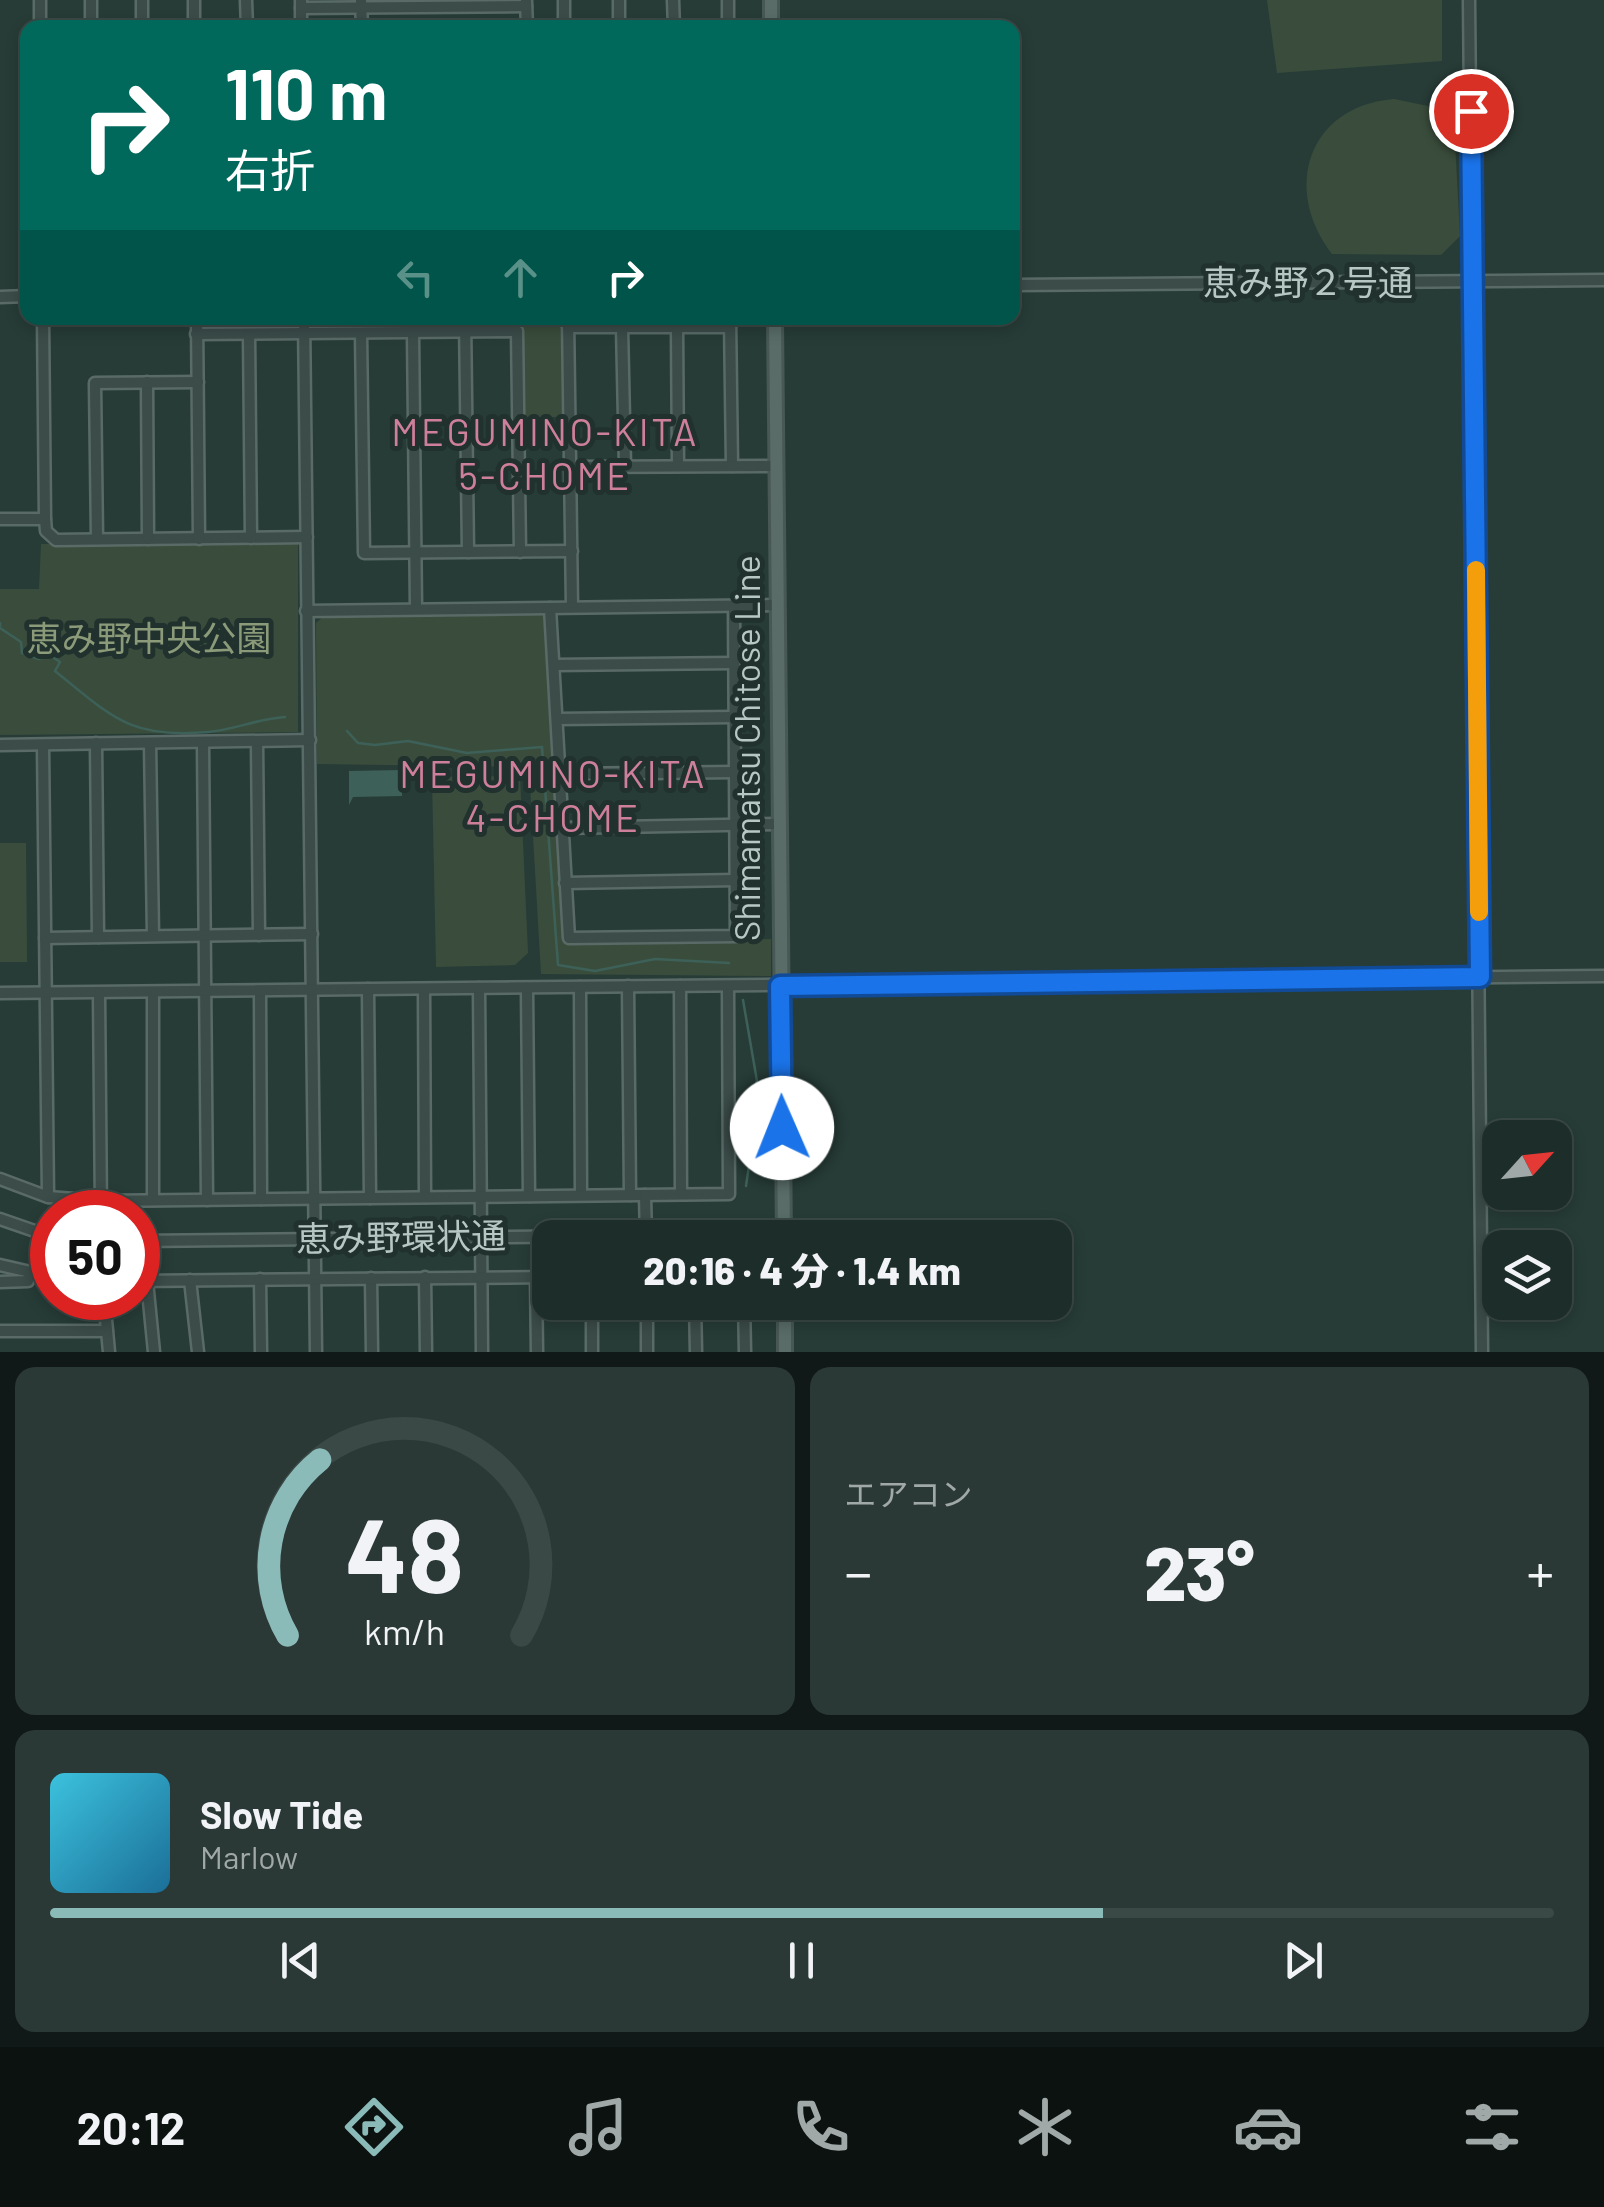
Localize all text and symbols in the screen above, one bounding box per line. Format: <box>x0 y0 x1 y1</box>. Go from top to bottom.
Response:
text: 110 m <box>225 50 387 134</box>
icon: right <box>60 60 190 190</box>
pin <box>1429 69 1514 154</box>
icon: arrive <box>1444 84 1499 139</box>
text: 右折 <box>225 142 315 196</box>
icon: left <box>388 250 443 305</box>
icon: ahead <box>493 250 548 305</box>
icon: right <box>598 250 653 305</box>
street label: 恵み野２号通 <box>1203 260 1413 302</box>
district label: MEGUMINO-KITA 5-CHOME <box>391 408 699 498</box>
street label: Shimamatsu Chitose Line <box>725 555 767 941</box>
park label: 恵み野中央公園 <box>26 616 272 658</box>
district label: MEGUMINO-KITA 4-CHOME <box>399 750 707 840</box>
position arrow <box>730 1076 834 1180</box>
north arrow <box>1482 1120 1572 1210</box>
map controls <box>1482 1120 1572 1320</box>
speed limit sign: 50 <box>30 1190 160 1320</box>
street label: 恵み野環状通 <box>296 1213 506 1259</box>
button: layers <box>1482 1230 1572 1320</box>
text: 20:16 · 4 分 · 1.4 km <box>643 1247 961 1293</box>
text: エアコン <box>845 1474 973 1512</box>
text: 48 <box>345 1489 464 1614</box>
text: 23° <box>1144 1526 1254 1616</box>
text: − <box>845 1538 872 1604</box>
text: + <box>1526 1538 1554 1604</box>
text: km/h <box>364 1609 445 1652</box>
text: Slow Tide <box>200 1791 363 1837</box>
text: Marlow <box>200 1837 298 1875</box>
icon: previous <box>273 1933 328 1988</box>
icon: pause <box>774 1933 829 1988</box>
icon: next <box>1276 1933 1331 1988</box>
icon: directions <box>339 2092 409 2162</box>
icon: music <box>563 2092 633 2162</box>
icon: phone <box>786 2092 856 2162</box>
icon: climate <box>1010 2092 1080 2162</box>
icon: car <box>1233 2092 1303 2162</box>
icon: filters <box>1457 2092 1527 2162</box>
text: 20:12 <box>77 2100 185 2154</box>

